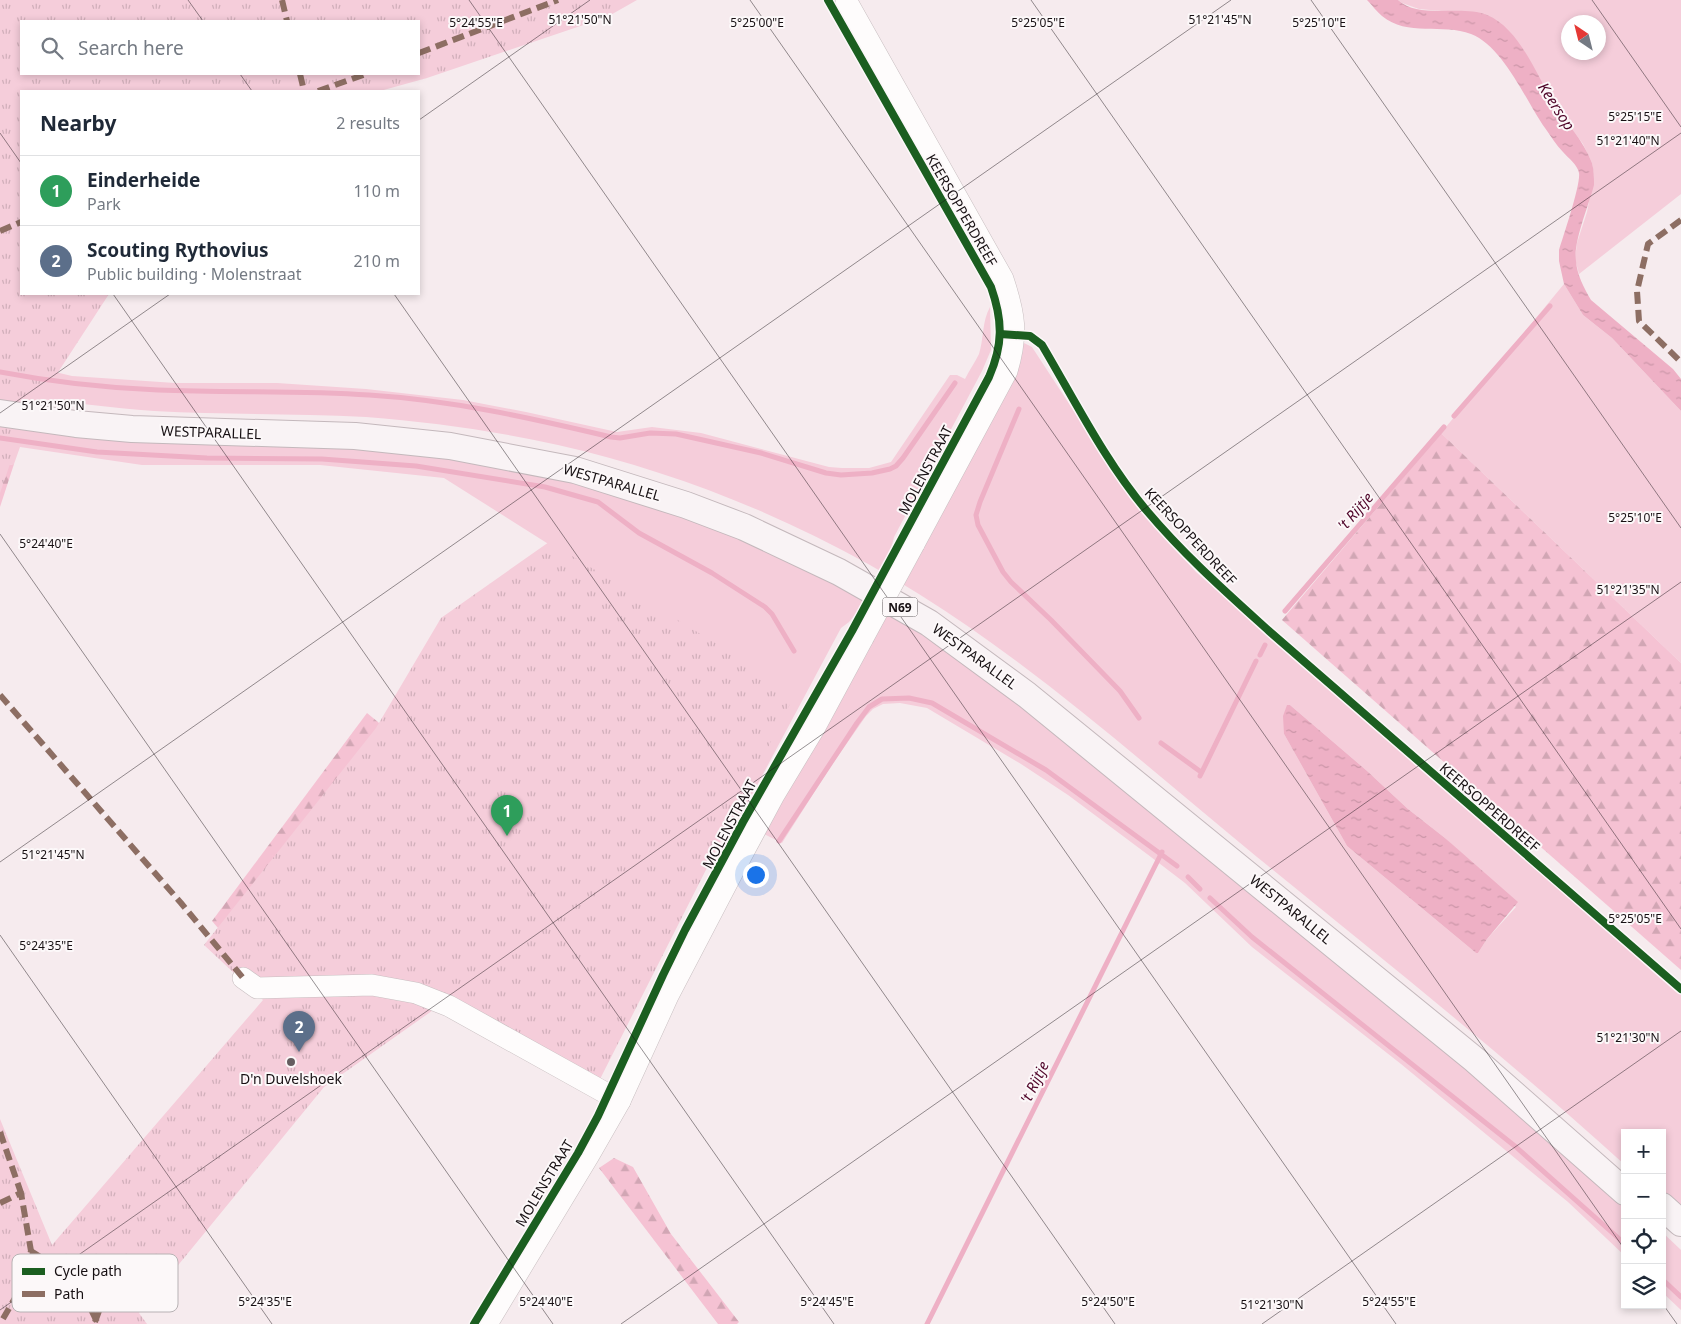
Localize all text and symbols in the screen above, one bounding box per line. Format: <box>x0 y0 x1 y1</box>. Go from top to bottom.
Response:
text: 51°21'50"N <box>548 11 612 28</box>
text: 51°21'45"N <box>1188 11 1252 28</box>
text: 5°24'55"E <box>449 14 503 31</box>
text: 5°25'00"E <box>730 14 784 31</box>
text: 5°25'05"E <box>1011 14 1065 31</box>
text: 5°25'10"E <box>1292 14 1346 31</box>
north arrow <box>1561 15 1606 60</box>
search box <box>20 20 420 75</box>
icon: search <box>38 34 66 62</box>
text: Search here <box>78 35 184 61</box>
water label: Keersop <box>1534 78 1580 134</box>
text: 5°25'15"E <box>1608 108 1662 125</box>
text: Nearby <box>40 109 116 137</box>
text: 2 results <box>336 112 400 134</box>
text: 51°21'40"N <box>1596 132 1660 149</box>
street label: KEERSOPPERDREEF <box>922 150 1002 270</box>
text: Einderheide <box>87 167 200 193</box>
text: 1 <box>51 180 61 202</box>
text: 110 m <box>353 180 400 202</box>
text: Park <box>87 193 121 215</box>
text: Scouting Rythovius <box>87 237 269 263</box>
text: 2 <box>51 250 61 272</box>
text: 210 m <box>353 250 400 272</box>
text: Public building · Molenstraat <box>87 263 301 285</box>
text: 51°21'50"N <box>21 397 85 414</box>
street label: WESTPARALLEL <box>160 421 262 443</box>
street label: MOLENSTRAAT <box>894 422 957 518</box>
street label: WESTPARALLEL <box>561 459 663 505</box>
street label: KEERSOPPERDREEF <box>1141 483 1241 589</box>
water label: 't Rijtje <box>1333 487 1378 534</box>
text: 5°25'10"E <box>1608 509 1662 526</box>
text: 5°24'40"E <box>19 535 73 552</box>
text: 51°21'35"N <box>1596 581 1660 598</box>
road number: N69 <box>882 598 918 616</box>
street label: WESTPARALLEL <box>929 619 1021 693</box>
street label: KEERSOPPERDREEF <box>1436 758 1544 856</box>
street label: MOLENSTRAAT <box>698 776 761 872</box>
pin: 1 <box>491 795 523 836</box>
text: 51°21'45"N <box>21 846 85 863</box>
your location <box>743 862 769 888</box>
street label: WESTPARALLEL <box>1246 870 1336 948</box>
text: 5°25'05"E <box>1608 910 1662 927</box>
text: 5°24'35"E <box>19 937 73 954</box>
pin: 2 <box>283 1011 315 1052</box>
text: 51°21'30"N <box>1596 1029 1660 1046</box>
marker: D'n Duvelshoek <box>285 1056 297 1068</box>
water label: 't Rijtje <box>1015 1057 1053 1107</box>
place label: D'n Duvelshoek <box>240 1069 342 1088</box>
map controls <box>1621 1129 1666 1309</box>
button: + <box>1621 1129 1666 1174</box>
street label: MOLENSTRAAT <box>511 1136 578 1230</box>
button: − <box>1621 1174 1666 1219</box>
button: locate <box>1621 1219 1666 1264</box>
legend <box>12 1254 178 1312</box>
text: Cycle path <box>54 1261 122 1280</box>
button: layers <box>1621 1264 1666 1309</box>
text: Path <box>54 1284 84 1303</box>
text: 5°24'35"E <box>238 1293 292 1310</box>
text: 5°24'40"E <box>519 1293 573 1310</box>
text: 5°24'45"E <box>800 1293 854 1310</box>
text: 5°24'50"E <box>1081 1293 1135 1310</box>
text: 5°24'55"E <box>1362 1293 1416 1310</box>
text: 51°21'30"N <box>1240 1296 1304 1313</box>

